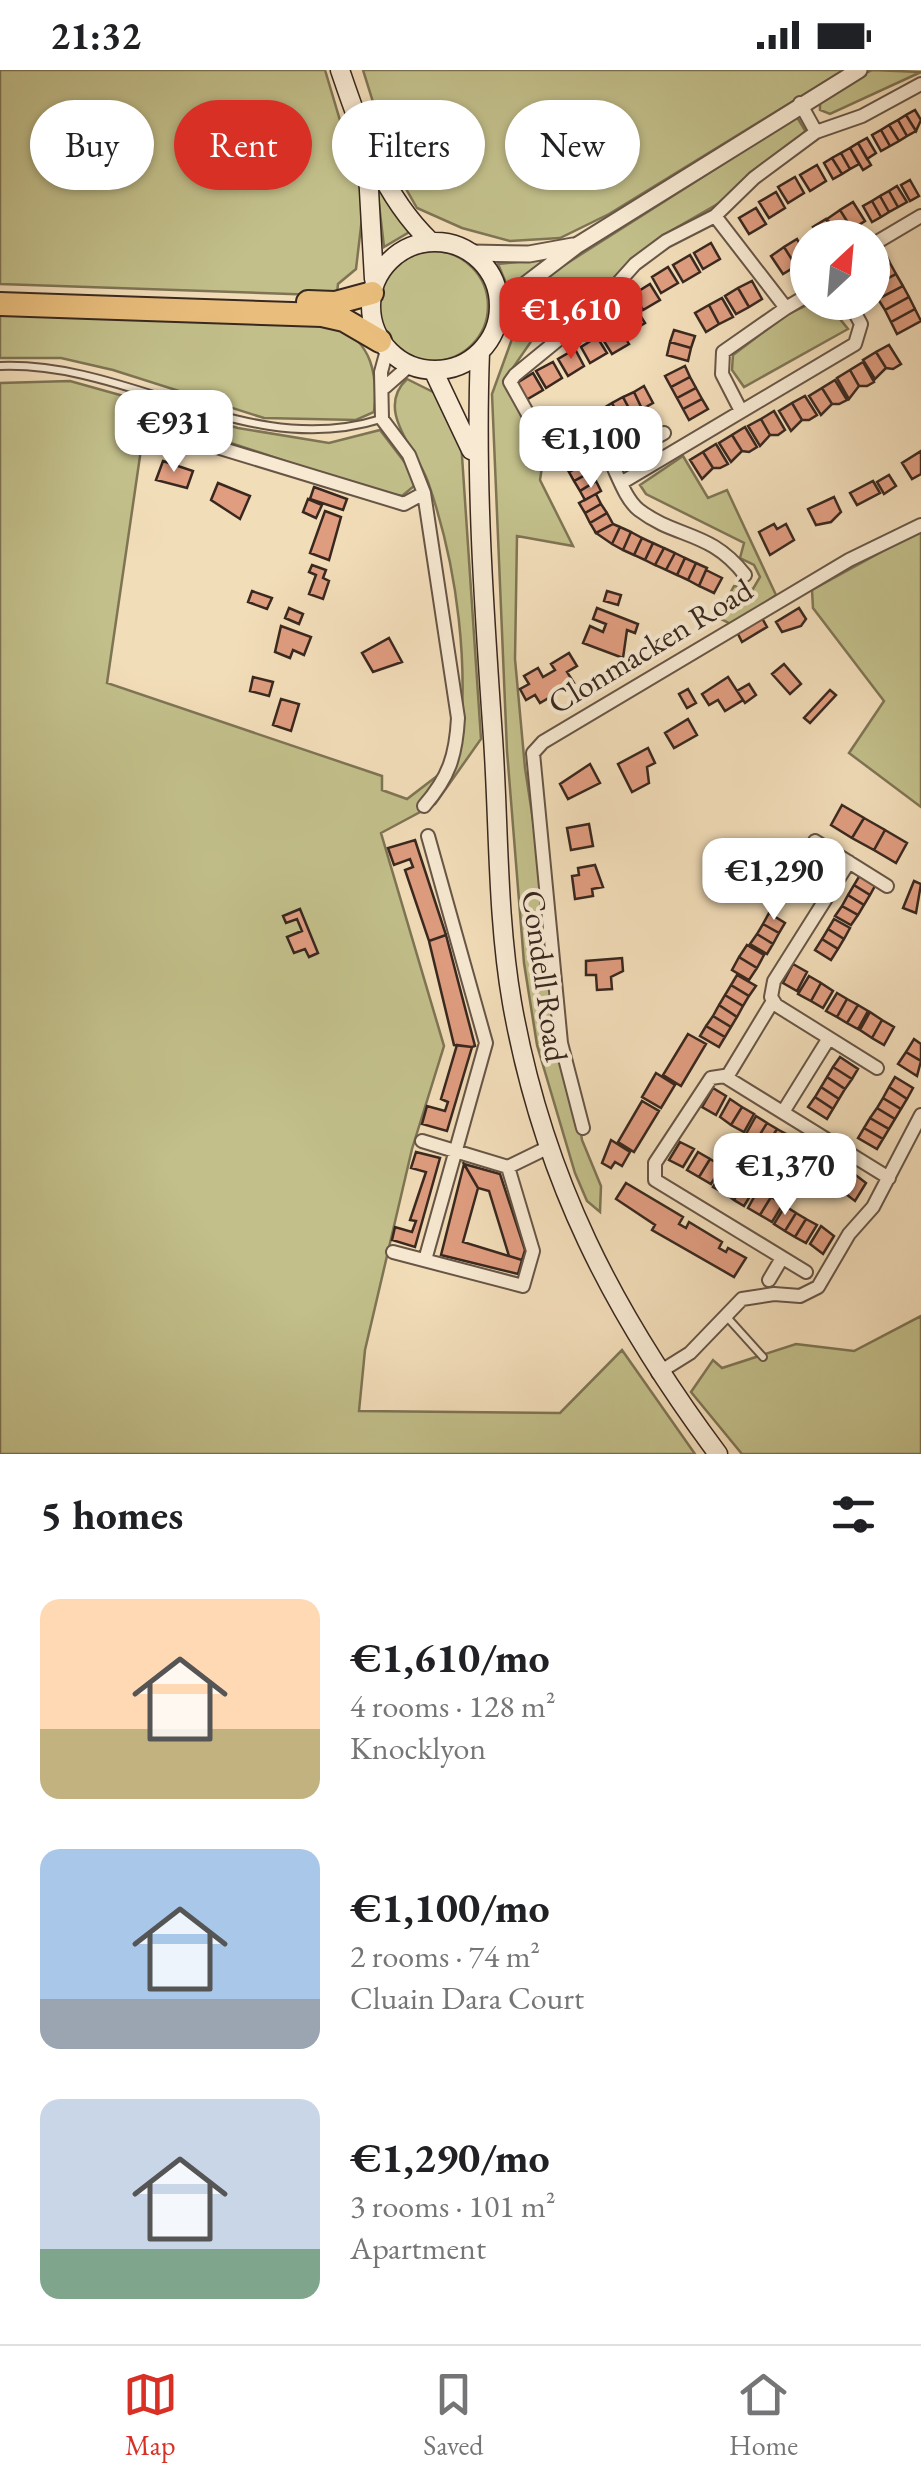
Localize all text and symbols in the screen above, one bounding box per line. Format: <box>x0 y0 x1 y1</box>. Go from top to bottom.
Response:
text: 21:32 <box>50 11 141 60</box>
chip: Buy <box>30 100 154 190</box>
chip: Rent <box>174 100 312 190</box>
chip: Filters <box>332 100 485 190</box>
chip: New <box>505 100 640 190</box>
north arrow <box>790 220 890 320</box>
map controls <box>790 220 890 320</box>
pin: €1,610 <box>490 277 652 362</box>
text: €1,610 <box>521 288 621 330</box>
pin: €931 <box>115 390 233 475</box>
text: €931 <box>137 401 211 443</box>
pin: €1,100 <box>510 406 672 491</box>
text: €1,100 <box>541 417 641 459</box>
street label: Clonmacken Road <box>540 568 761 724</box>
pin: €1,290 <box>693 838 855 923</box>
text: €1,290 <box>724 849 824 891</box>
street label: Condell Road <box>512 887 578 1065</box>
pin: €1,370 <box>704 1133 866 1218</box>
text: €1,370 <box>735 1144 835 1186</box>
text: 5 homes <box>40 1487 183 1542</box>
icon: filters <box>826 1487 881 1542</box>
text: €1,610/mo <box>350 1630 550 1685</box>
icon: home <box>120 1639 240 1759</box>
text: 4 rooms · 128 m² <box>350 1685 556 1727</box>
text: Knocklyon <box>350 1727 486 1769</box>
text: €1,100/mo <box>350 1880 550 1935</box>
icon: home <box>120 1889 240 2009</box>
text: 2 rooms · 74 m² <box>350 1935 540 1977</box>
text: Cluain Dara Court <box>350 1977 584 2019</box>
text: €1,290/mo <box>350 2130 550 2185</box>
icon: home <box>120 2139 240 2259</box>
text: 3 rooms · 101 m² <box>350 2185 556 2227</box>
text: Apartment <box>350 2227 486 2269</box>
tab: Map <box>123 2367 178 2463</box>
tab: Saved <box>423 2367 483 2463</box>
tab: Home <box>729 2367 798 2463</box>

